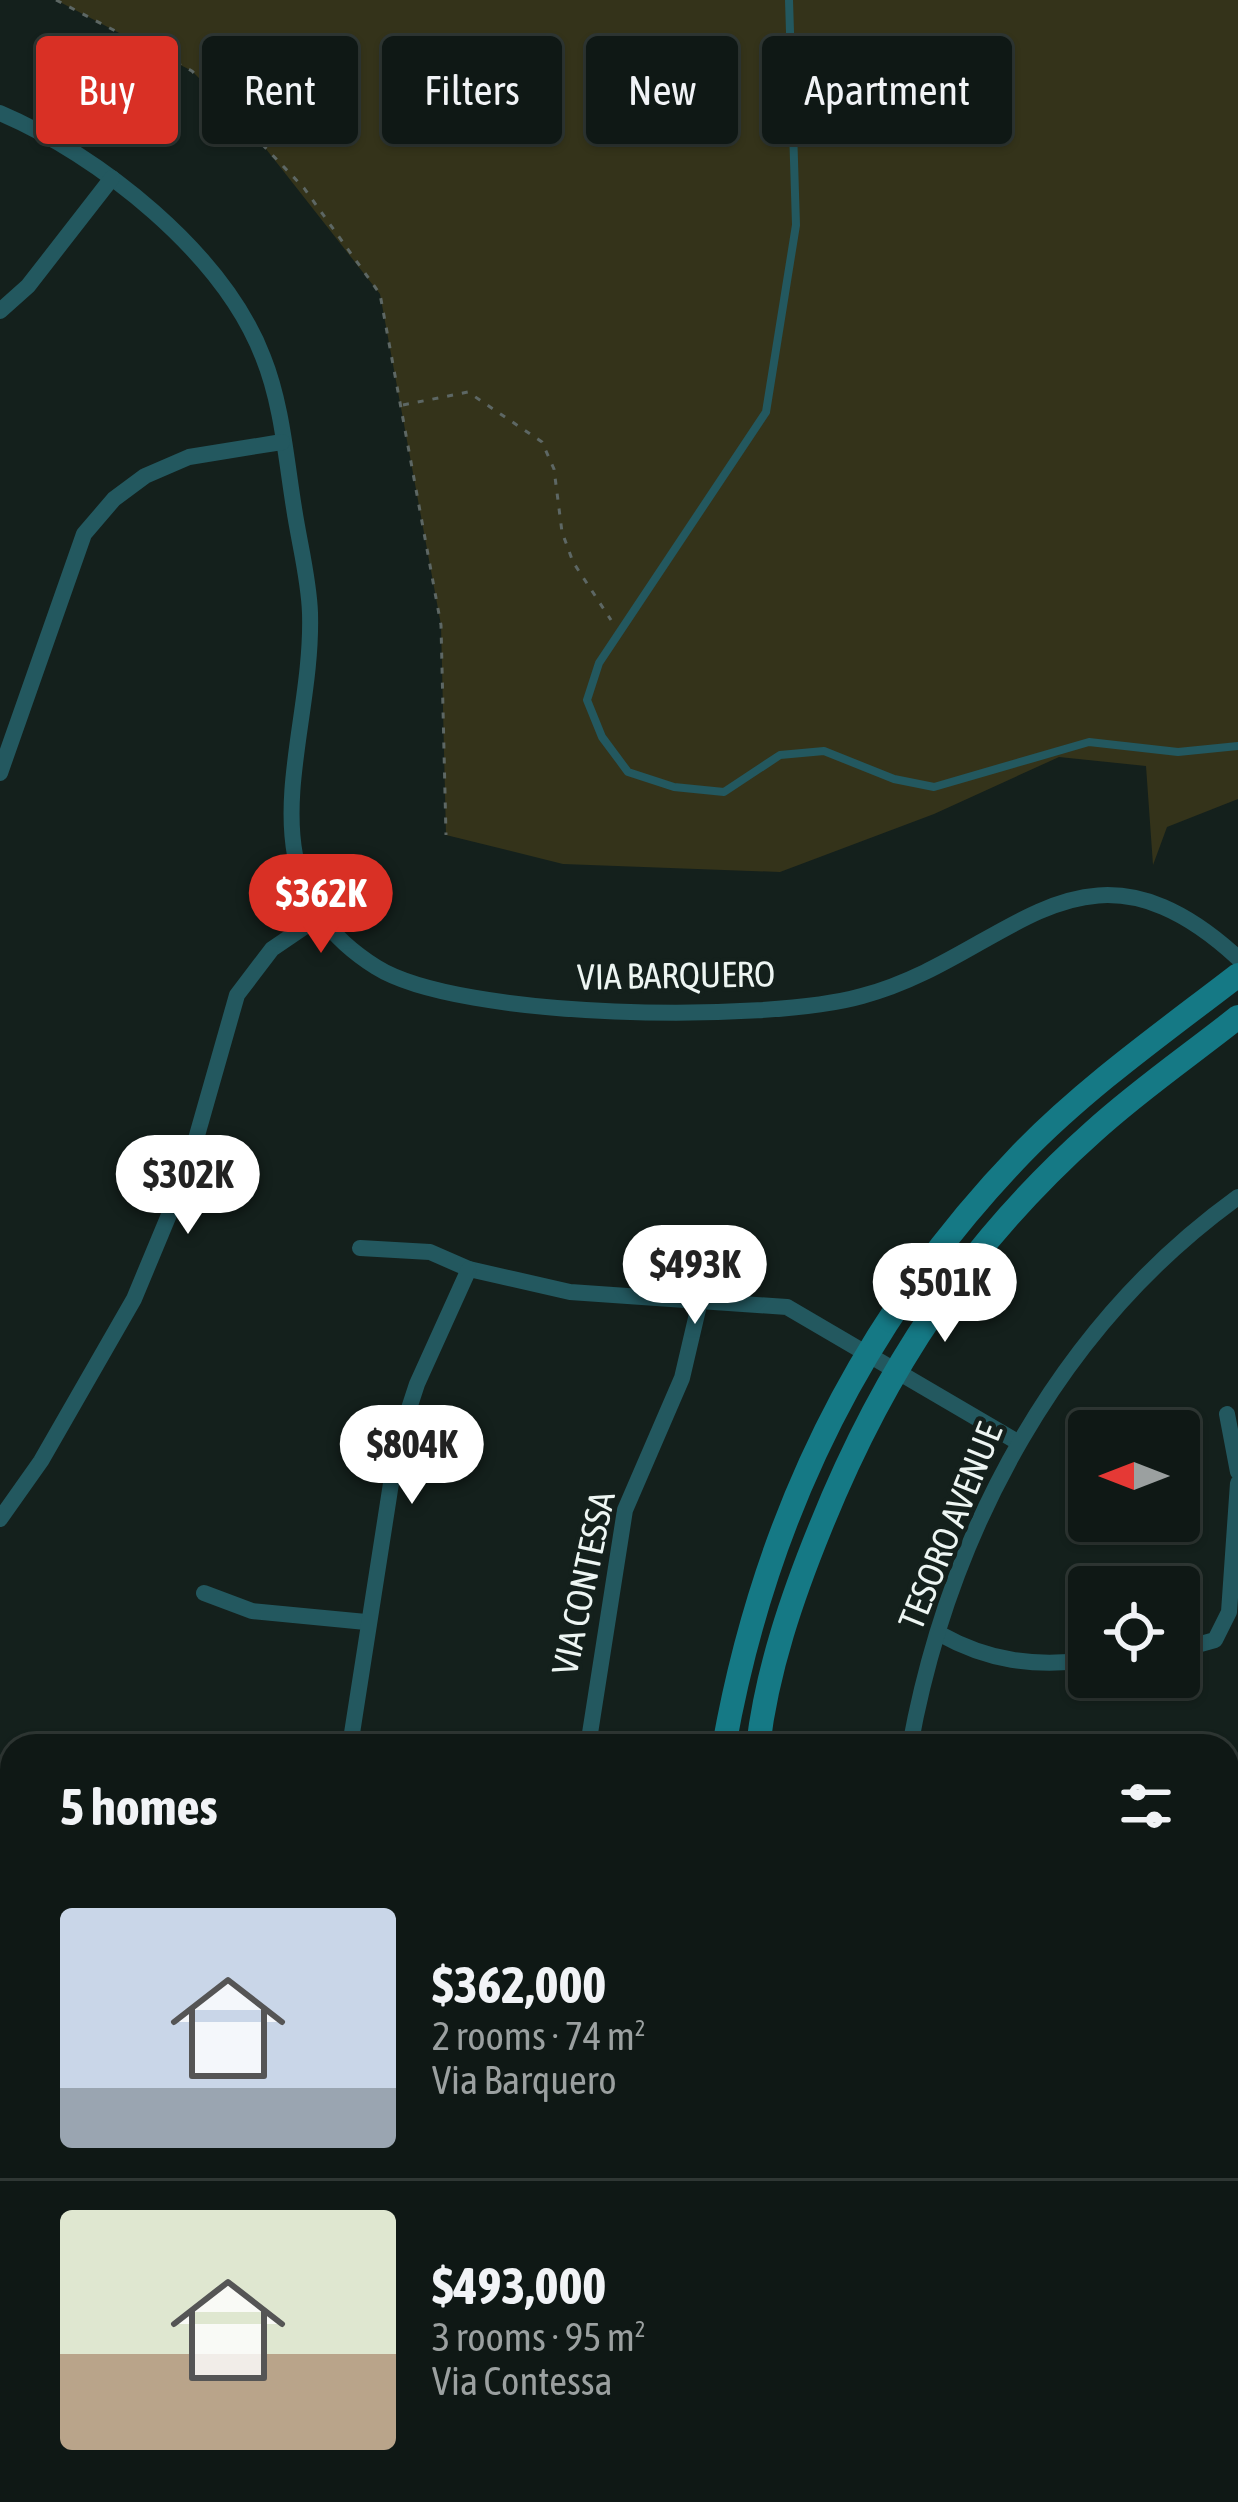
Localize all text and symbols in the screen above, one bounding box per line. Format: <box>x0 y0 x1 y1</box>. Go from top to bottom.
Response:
chip: Buy <box>36 36 178 144</box>
chip: Rent <box>202 36 358 144</box>
chip: Filters <box>382 36 562 144</box>
chip: New <box>586 36 738 144</box>
chip: Apartment <box>762 36 1012 144</box>
pin: $362K <box>237 854 405 956</box>
text: $362K <box>276 871 366 915</box>
street label: VIA BARQUERO <box>577 952 775 998</box>
pin: $302K <box>104 1135 272 1237</box>
text: $302K <box>143 1152 233 1196</box>
pin: $493K <box>611 1225 779 1327</box>
text: $493K <box>650 1242 740 1286</box>
pin: $501K <box>861 1243 1029 1345</box>
text: $501K <box>900 1260 990 1304</box>
pin: $804K <box>328 1405 496 1507</box>
north arrow <box>1068 1410 1200 1542</box>
map controls <box>1068 1410 1200 1698</box>
street label: TESORO AVENUE <box>890 1417 1010 1635</box>
text: $804K <box>367 1422 457 1466</box>
street label: VIA CONTESSA <box>543 1487 623 1678</box>
button: locate <box>1068 1566 1200 1698</box>
icon: filters <box>1113 1773 1179 1839</box>
text: 5 homes <box>60 1777 218 1836</box>
text: $362,000 <box>432 1955 606 2014</box>
icon: home <box>156 1956 300 2100</box>
text: 2 rooms · 74 m² <box>432 2014 646 2058</box>
text: Via Barquero <box>432 2058 617 2102</box>
text: $493,000 <box>432 2256 606 2315</box>
icon: home <box>156 2258 300 2402</box>
text: 3 rooms · 95 m² <box>432 2315 646 2359</box>
text: Via Contessa <box>432 2359 613 2403</box>

